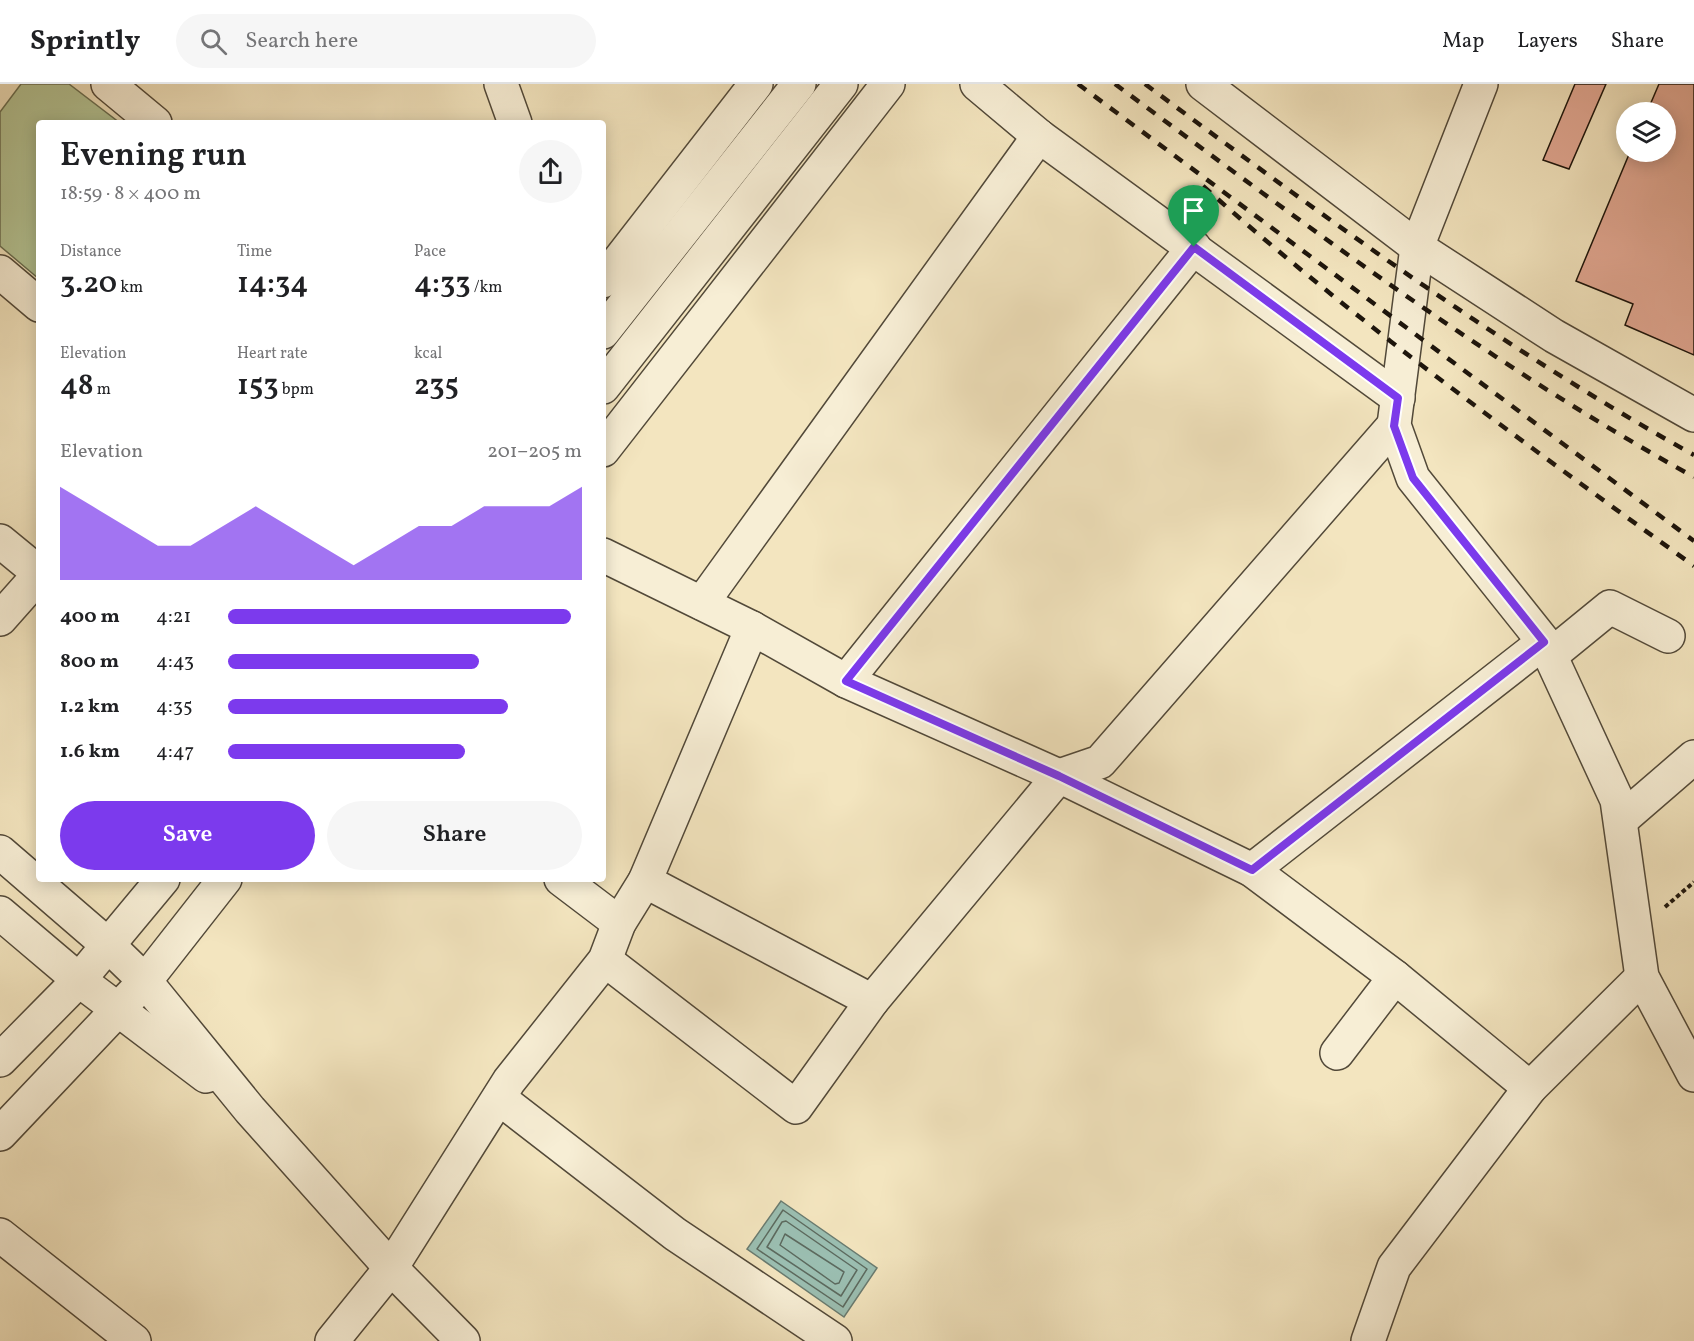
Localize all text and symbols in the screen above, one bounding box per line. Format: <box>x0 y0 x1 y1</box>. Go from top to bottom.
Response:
search box <box>176 14 596 68</box>
text: Sprintly <box>30 22 140 61</box>
icon: search <box>197 25 230 58</box>
text: Search here <box>245 26 358 57</box>
text: Map <box>1442 27 1484 56</box>
text: Layers <box>1517 27 1578 56</box>
text: Share <box>1611 27 1664 56</box>
map controls <box>1616 102 1676 162</box>
button: layers <box>1616 102 1676 162</box>
text: Evening run <box>60 134 247 180</box>
button: share <box>519 140 582 203</box>
text: 18:59 · 8 × 400 m <box>60 180 201 208</box>
pin <box>1168 185 1219 247</box>
icon: arrive <box>1177 194 1210 227</box>
text: Distance <box>60 241 121 263</box>
text: Time <box>237 241 272 263</box>
text: Pace <box>414 241 446 263</box>
text: 3.20 <box>60 263 117 305</box>
text: 14:34 <box>237 263 308 305</box>
text: 4:33 <box>414 263 471 305</box>
text: km <box>117 277 143 299</box>
text: /km <box>471 277 502 299</box>
text: Elevation <box>60 343 127 365</box>
text: Heart rate <box>237 343 308 365</box>
text: kcal <box>414 343 442 365</box>
text: 48 <box>60 365 94 407</box>
text: 153 <box>237 365 279 407</box>
text: 235 <box>414 365 459 407</box>
text: m <box>94 379 111 401</box>
text: bpm <box>279 379 314 401</box>
text: Elevation <box>60 438 143 466</box>
text: 201–205 m <box>487 438 582 466</box>
text: 400 m <box>60 603 120 631</box>
text: 4:21 <box>156 603 191 631</box>
text: 800 m <box>60 648 119 676</box>
text: 4:43 <box>156 648 194 676</box>
text: 1.2 km <box>60 693 120 721</box>
text: 4:35 <box>156 693 193 721</box>
text: 1.6 km <box>60 738 120 766</box>
text: 4:47 <box>156 738 194 766</box>
button: Save <box>60 801 315 870</box>
button: Share <box>327 801 582 870</box>

